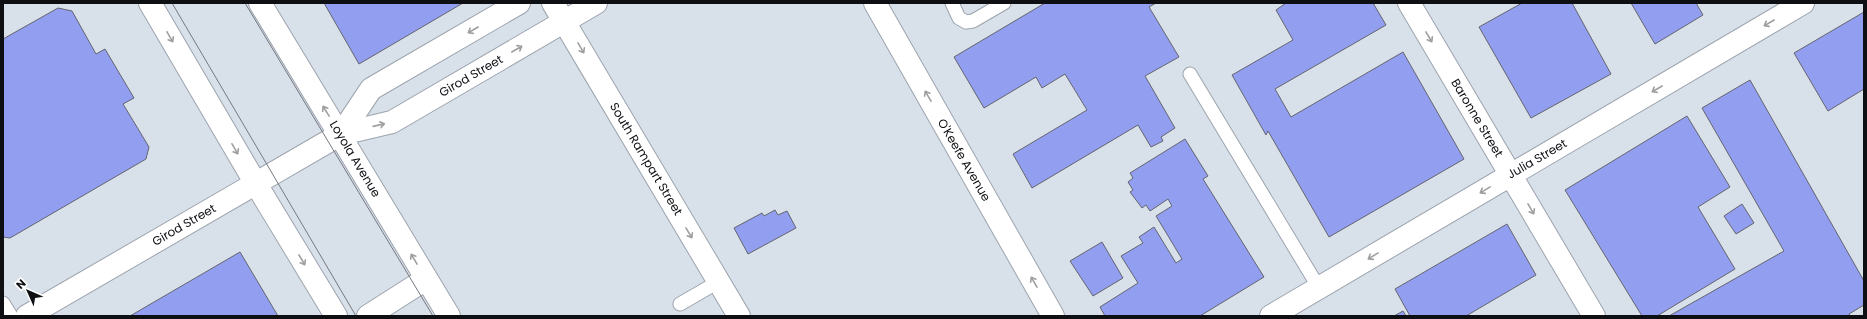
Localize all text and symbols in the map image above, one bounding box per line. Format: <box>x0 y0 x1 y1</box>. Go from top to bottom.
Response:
one-way arrow <box>1763 19 1775 27</box>
one-way arrow <box>467 26 479 34</box>
one-way arrow <box>166 31 174 43</box>
one-way arrow <box>1425 31 1433 43</box>
one-way arrow <box>577 42 585 54</box>
one-way arrow <box>511 45 523 53</box>
street label: Girod Street <box>436 50 506 101</box>
street label: Baronne Street <box>1447 75 1508 160</box>
one-way arrow <box>1651 85 1663 93</box>
one-way arrow <box>923 90 931 102</box>
street label: South Rampart Street <box>606 99 687 218</box>
one-way arrow <box>322 105 330 117</box>
street label: O'Keefe Avenue <box>934 115 995 204</box>
street label: Loyola Avenue <box>326 117 385 200</box>
one-way arrow <box>372 121 385 128</box>
street label: Julia Street <box>1504 135 1570 183</box>
one-way arrow <box>232 143 240 155</box>
one-way arrow <box>1480 186 1491 194</box>
street label: Girod Street <box>149 199 219 250</box>
one-way arrow <box>1527 203 1535 215</box>
one-way arrow <box>686 227 694 239</box>
one-way arrow <box>410 253 418 265</box>
one-way arrow <box>1367 253 1379 261</box>
one-way arrow <box>299 254 307 266</box>
north arrow <box>8 271 48 311</box>
text: N <box>12 275 30 293</box>
one-way arrow <box>1029 276 1037 288</box>

